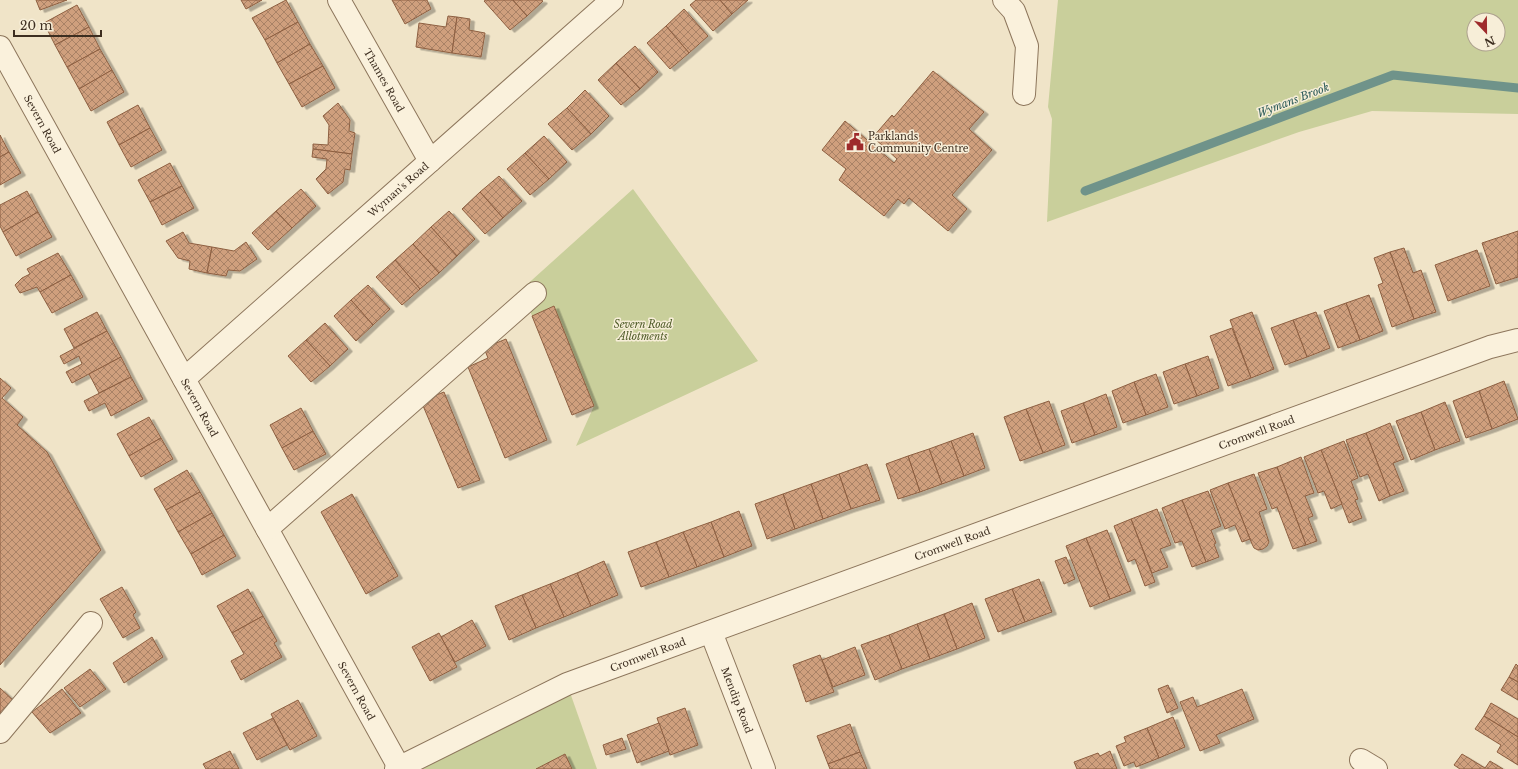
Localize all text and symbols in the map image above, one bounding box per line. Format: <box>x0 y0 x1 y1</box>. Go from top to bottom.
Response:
scale bar <box>14 12 101 38</box>
north arrow <box>1466 12 1506 52</box>
text: 20 m <box>20 18 52 33</box>
text: N <box>1482 33 1497 50</box>
street label: Thames Road <box>361 46 408 114</box>
water label: Wymans Brook <box>1255 80 1331 120</box>
street label: Severn Road <box>21 92 64 156</box>
place label: Parklands Community Centre <box>868 130 969 155</box>
public building icon: Parklands Community Centre <box>845 132 865 152</box>
street label: Wyman's Road <box>364 159 431 220</box>
park label: Severn Road Allotments <box>614 318 672 343</box>
street label: Severn Road <box>178 376 221 439</box>
street label: Cromwell Road <box>1217 412 1297 452</box>
street label: Cromwell Road <box>912 523 992 563</box>
street label: Cromwell Road <box>608 635 688 674</box>
street label: Severn Road <box>335 659 378 722</box>
street label: Mendip Road <box>719 665 756 735</box>

